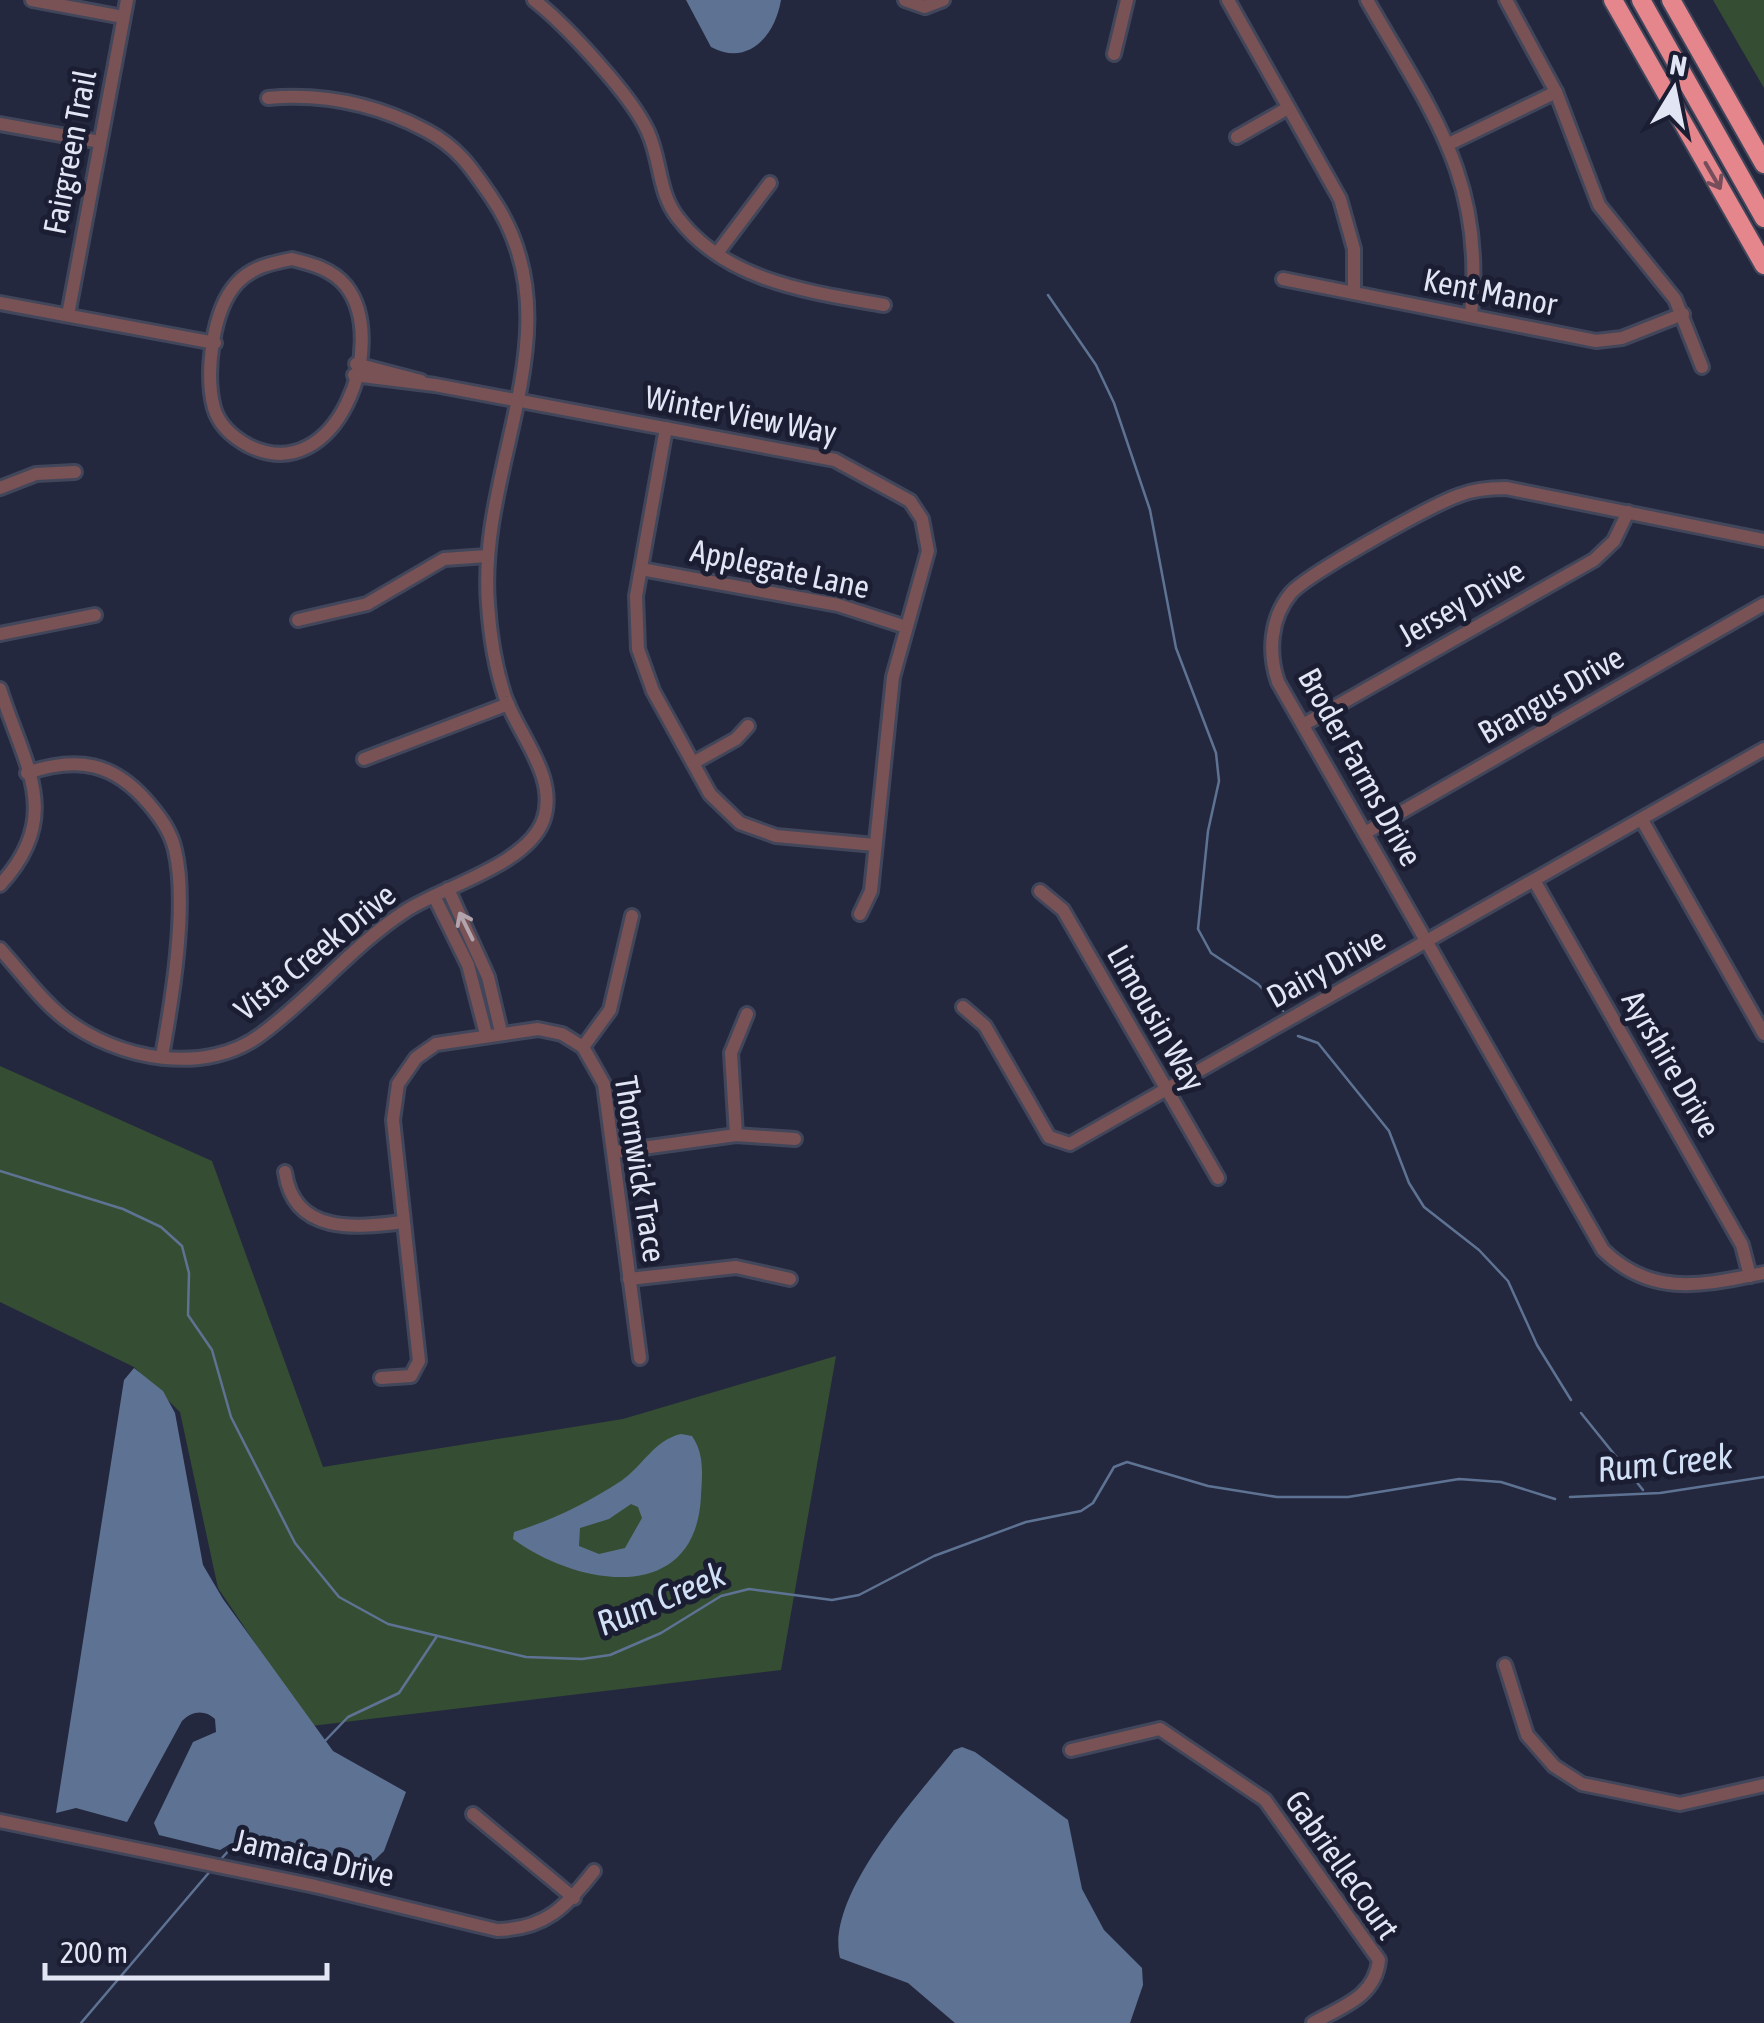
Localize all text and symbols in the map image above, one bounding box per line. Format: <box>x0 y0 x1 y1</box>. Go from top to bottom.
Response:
north arrow <box>1624 40 1724 140</box>
text: N <box>1667 48 1689 83</box>
street label: Fairgreen Trail <box>35 66 104 237</box>
one-way arrow <box>1703 161 1723 190</box>
street label: Kent Manor <box>1420 260 1560 323</box>
street label: Winter View Way <box>642 378 840 451</box>
street label: Applegate Lane <box>687 532 873 606</box>
street label: Jersey Drive <box>1391 552 1530 653</box>
street label: Brangus Drive <box>1472 638 1630 751</box>
street label: Broder Farms Drive <box>1291 661 1430 872</box>
street label: Vista Creek Drive <box>227 876 403 1028</box>
one-way arrow <box>456 912 475 941</box>
street label: Dairy Drive <box>1260 920 1391 1015</box>
street label: Limousin Way <box>1100 938 1213 1097</box>
street label: Ayrshire Drive <box>1615 984 1728 1144</box>
street label: Thornwick Trace <box>608 1073 673 1265</box>
water label: Rum Creek <box>1595 1435 1735 1489</box>
water label: Rum Creek <box>590 1553 732 1643</box>
street label: GabrielleCourt <box>1278 1783 1407 1946</box>
street label: Jamaica Drive <box>230 1821 398 1894</box>
scale bar <box>45 1918 328 1980</box>
text: 200 m <box>60 1935 128 1969</box>

